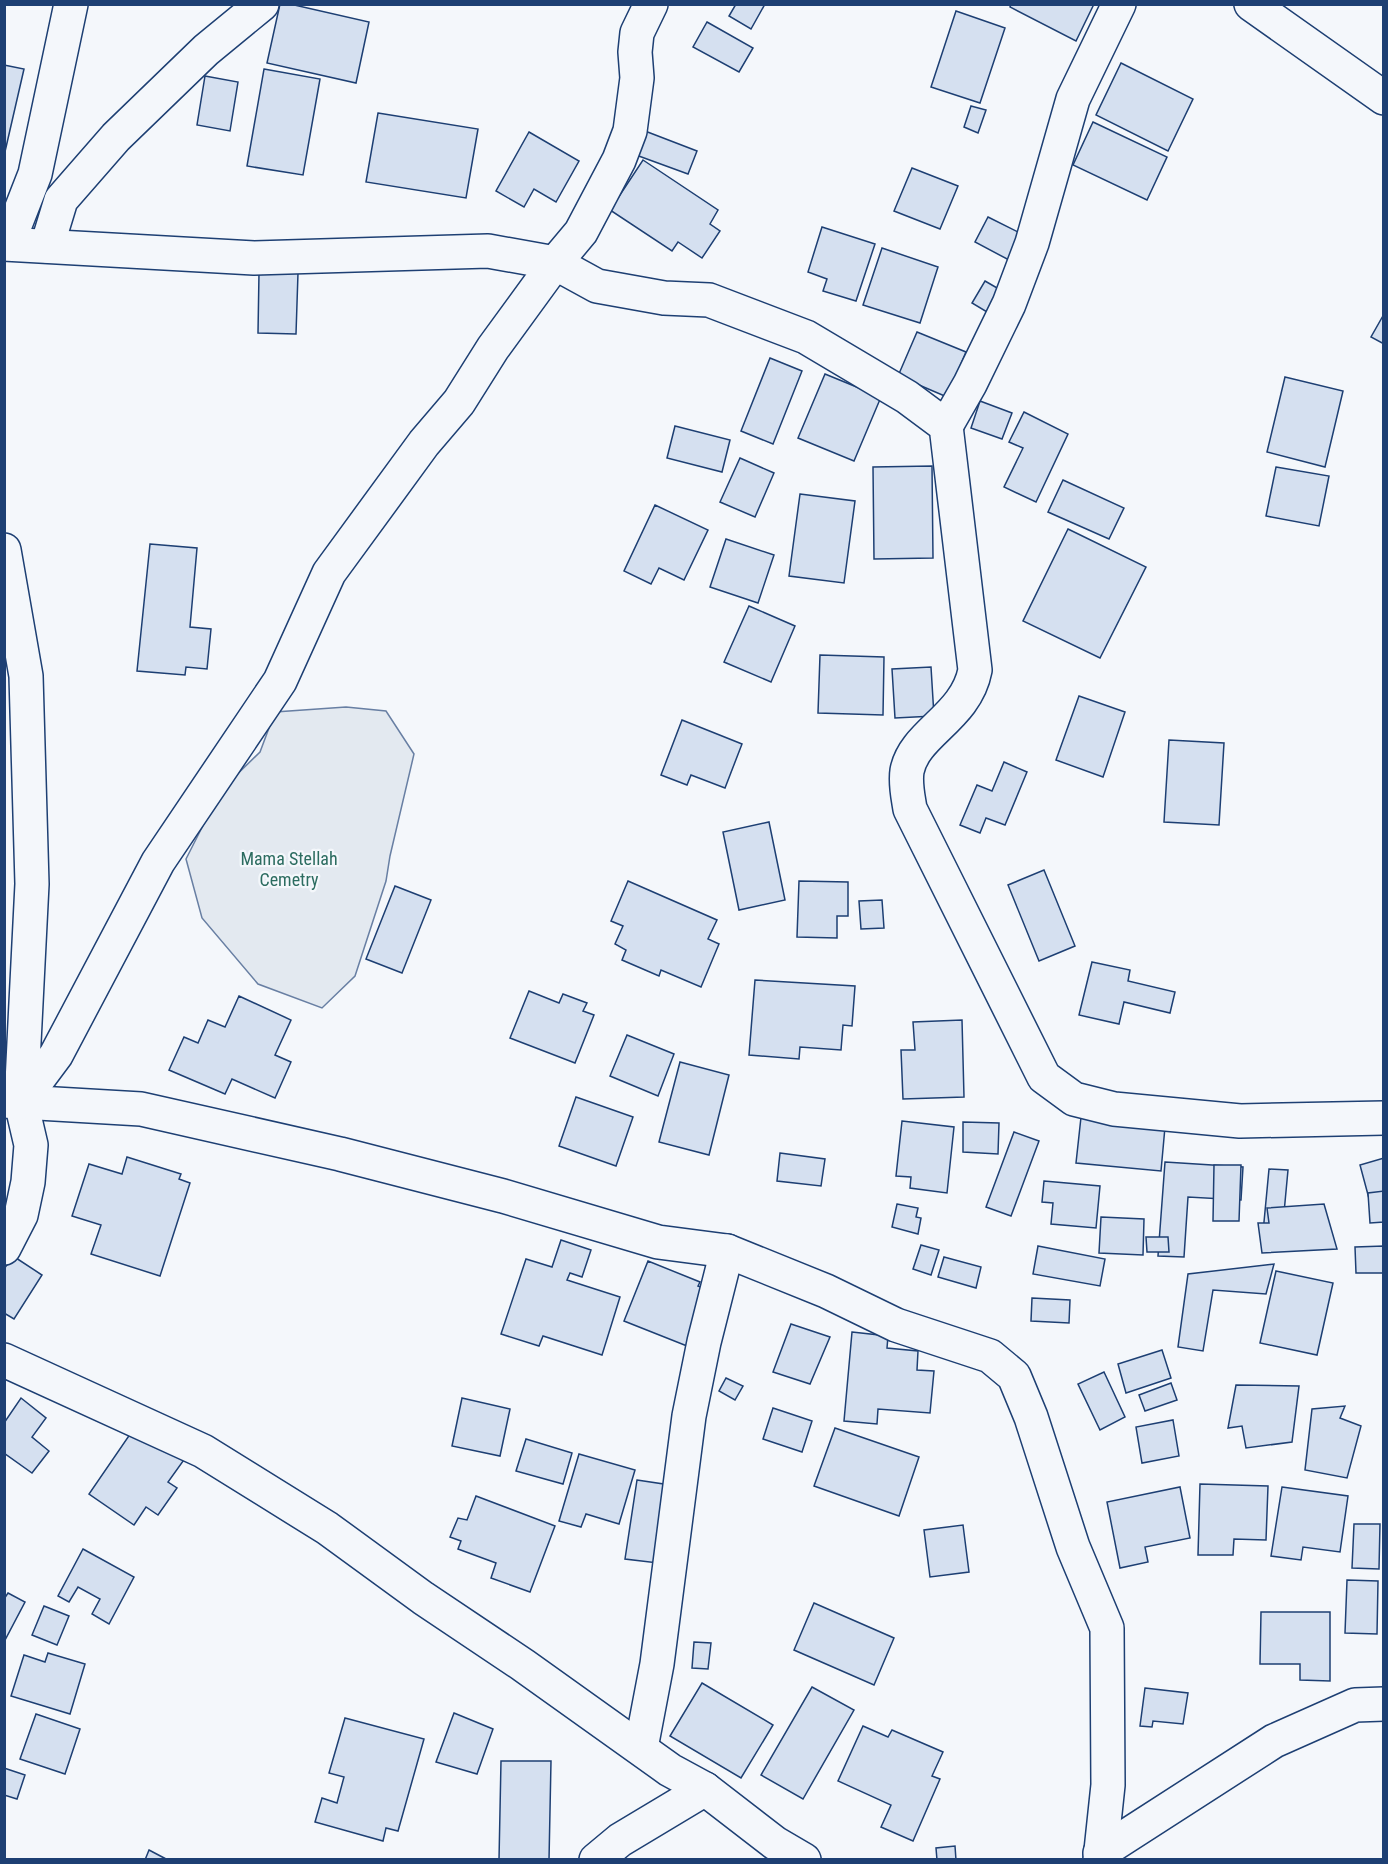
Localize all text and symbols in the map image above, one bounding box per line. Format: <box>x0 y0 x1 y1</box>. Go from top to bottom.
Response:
park label: Mama Stellah Cemetry <box>240 848 338 890</box>

